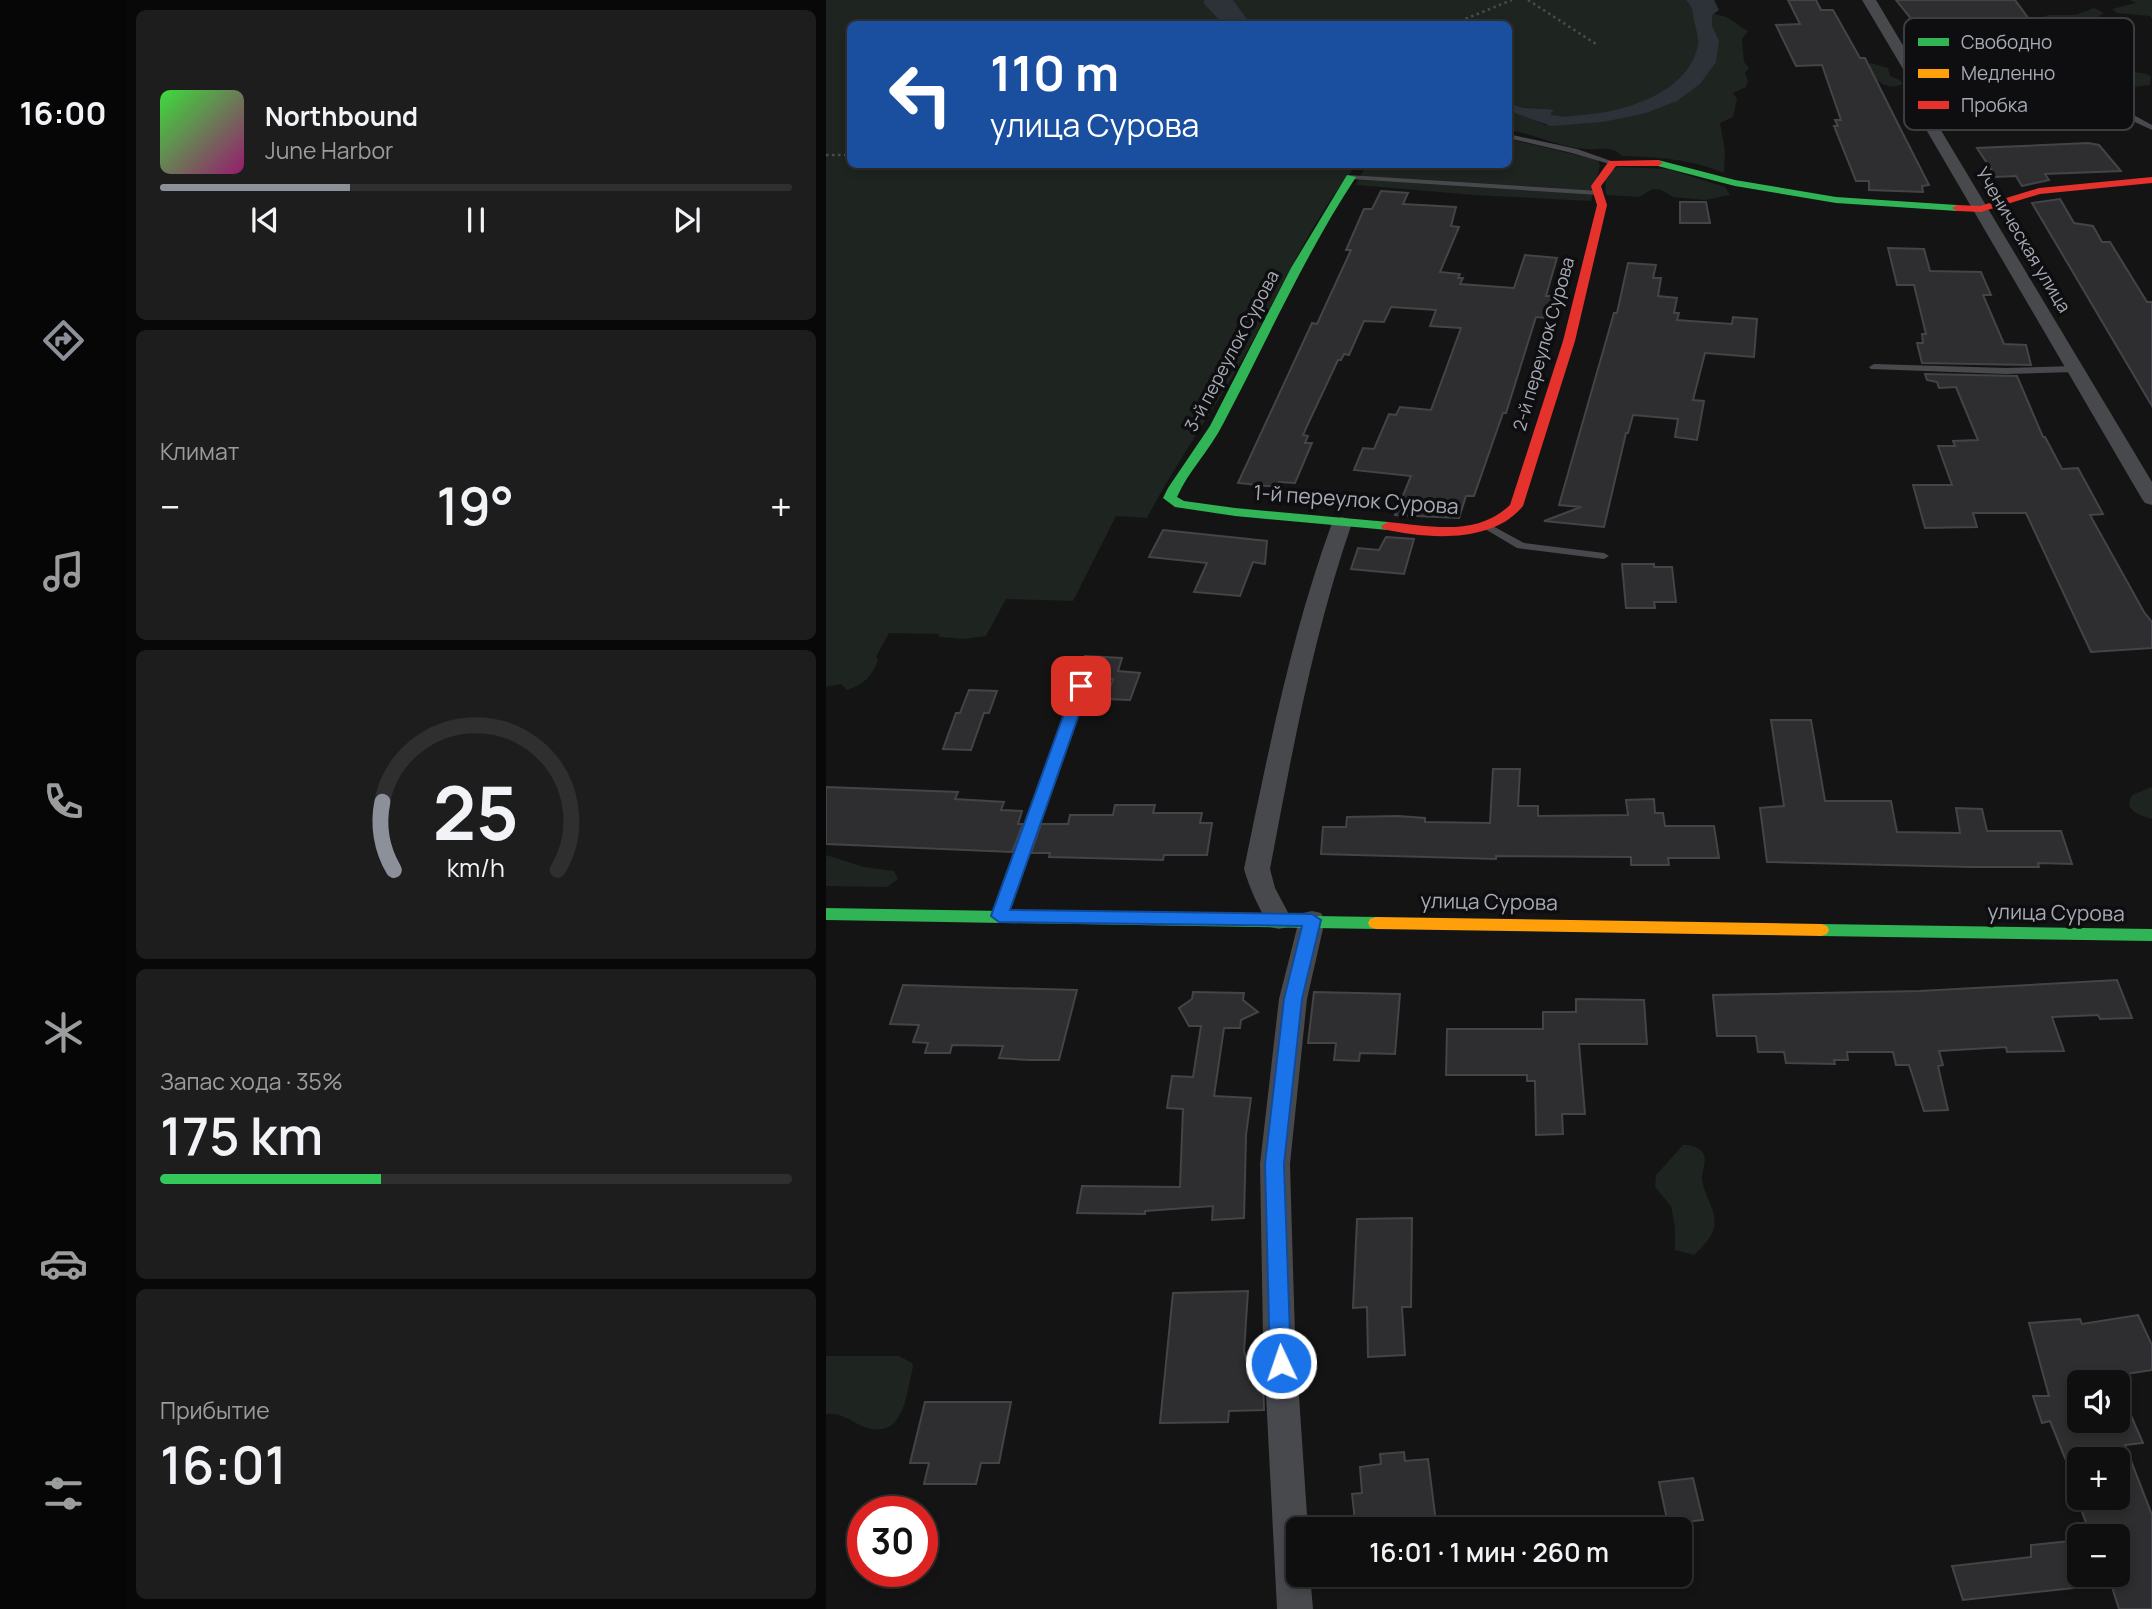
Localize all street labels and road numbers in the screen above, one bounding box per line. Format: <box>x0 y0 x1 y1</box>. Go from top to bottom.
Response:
street label: Ученическая улица <box>1971 162 2077 317</box>
street label: 2-й переулок Сурова <box>1507 254 1579 433</box>
street label: 3-й переулок Сурова <box>1178 266 1284 435</box>
street label: 1-й переулок Сурова <box>1253 478 1460 520</box>
street label: улица Сурова <box>1420 886 1558 916</box>
street label: улица Сурова <box>1987 897 2125 927</box>

